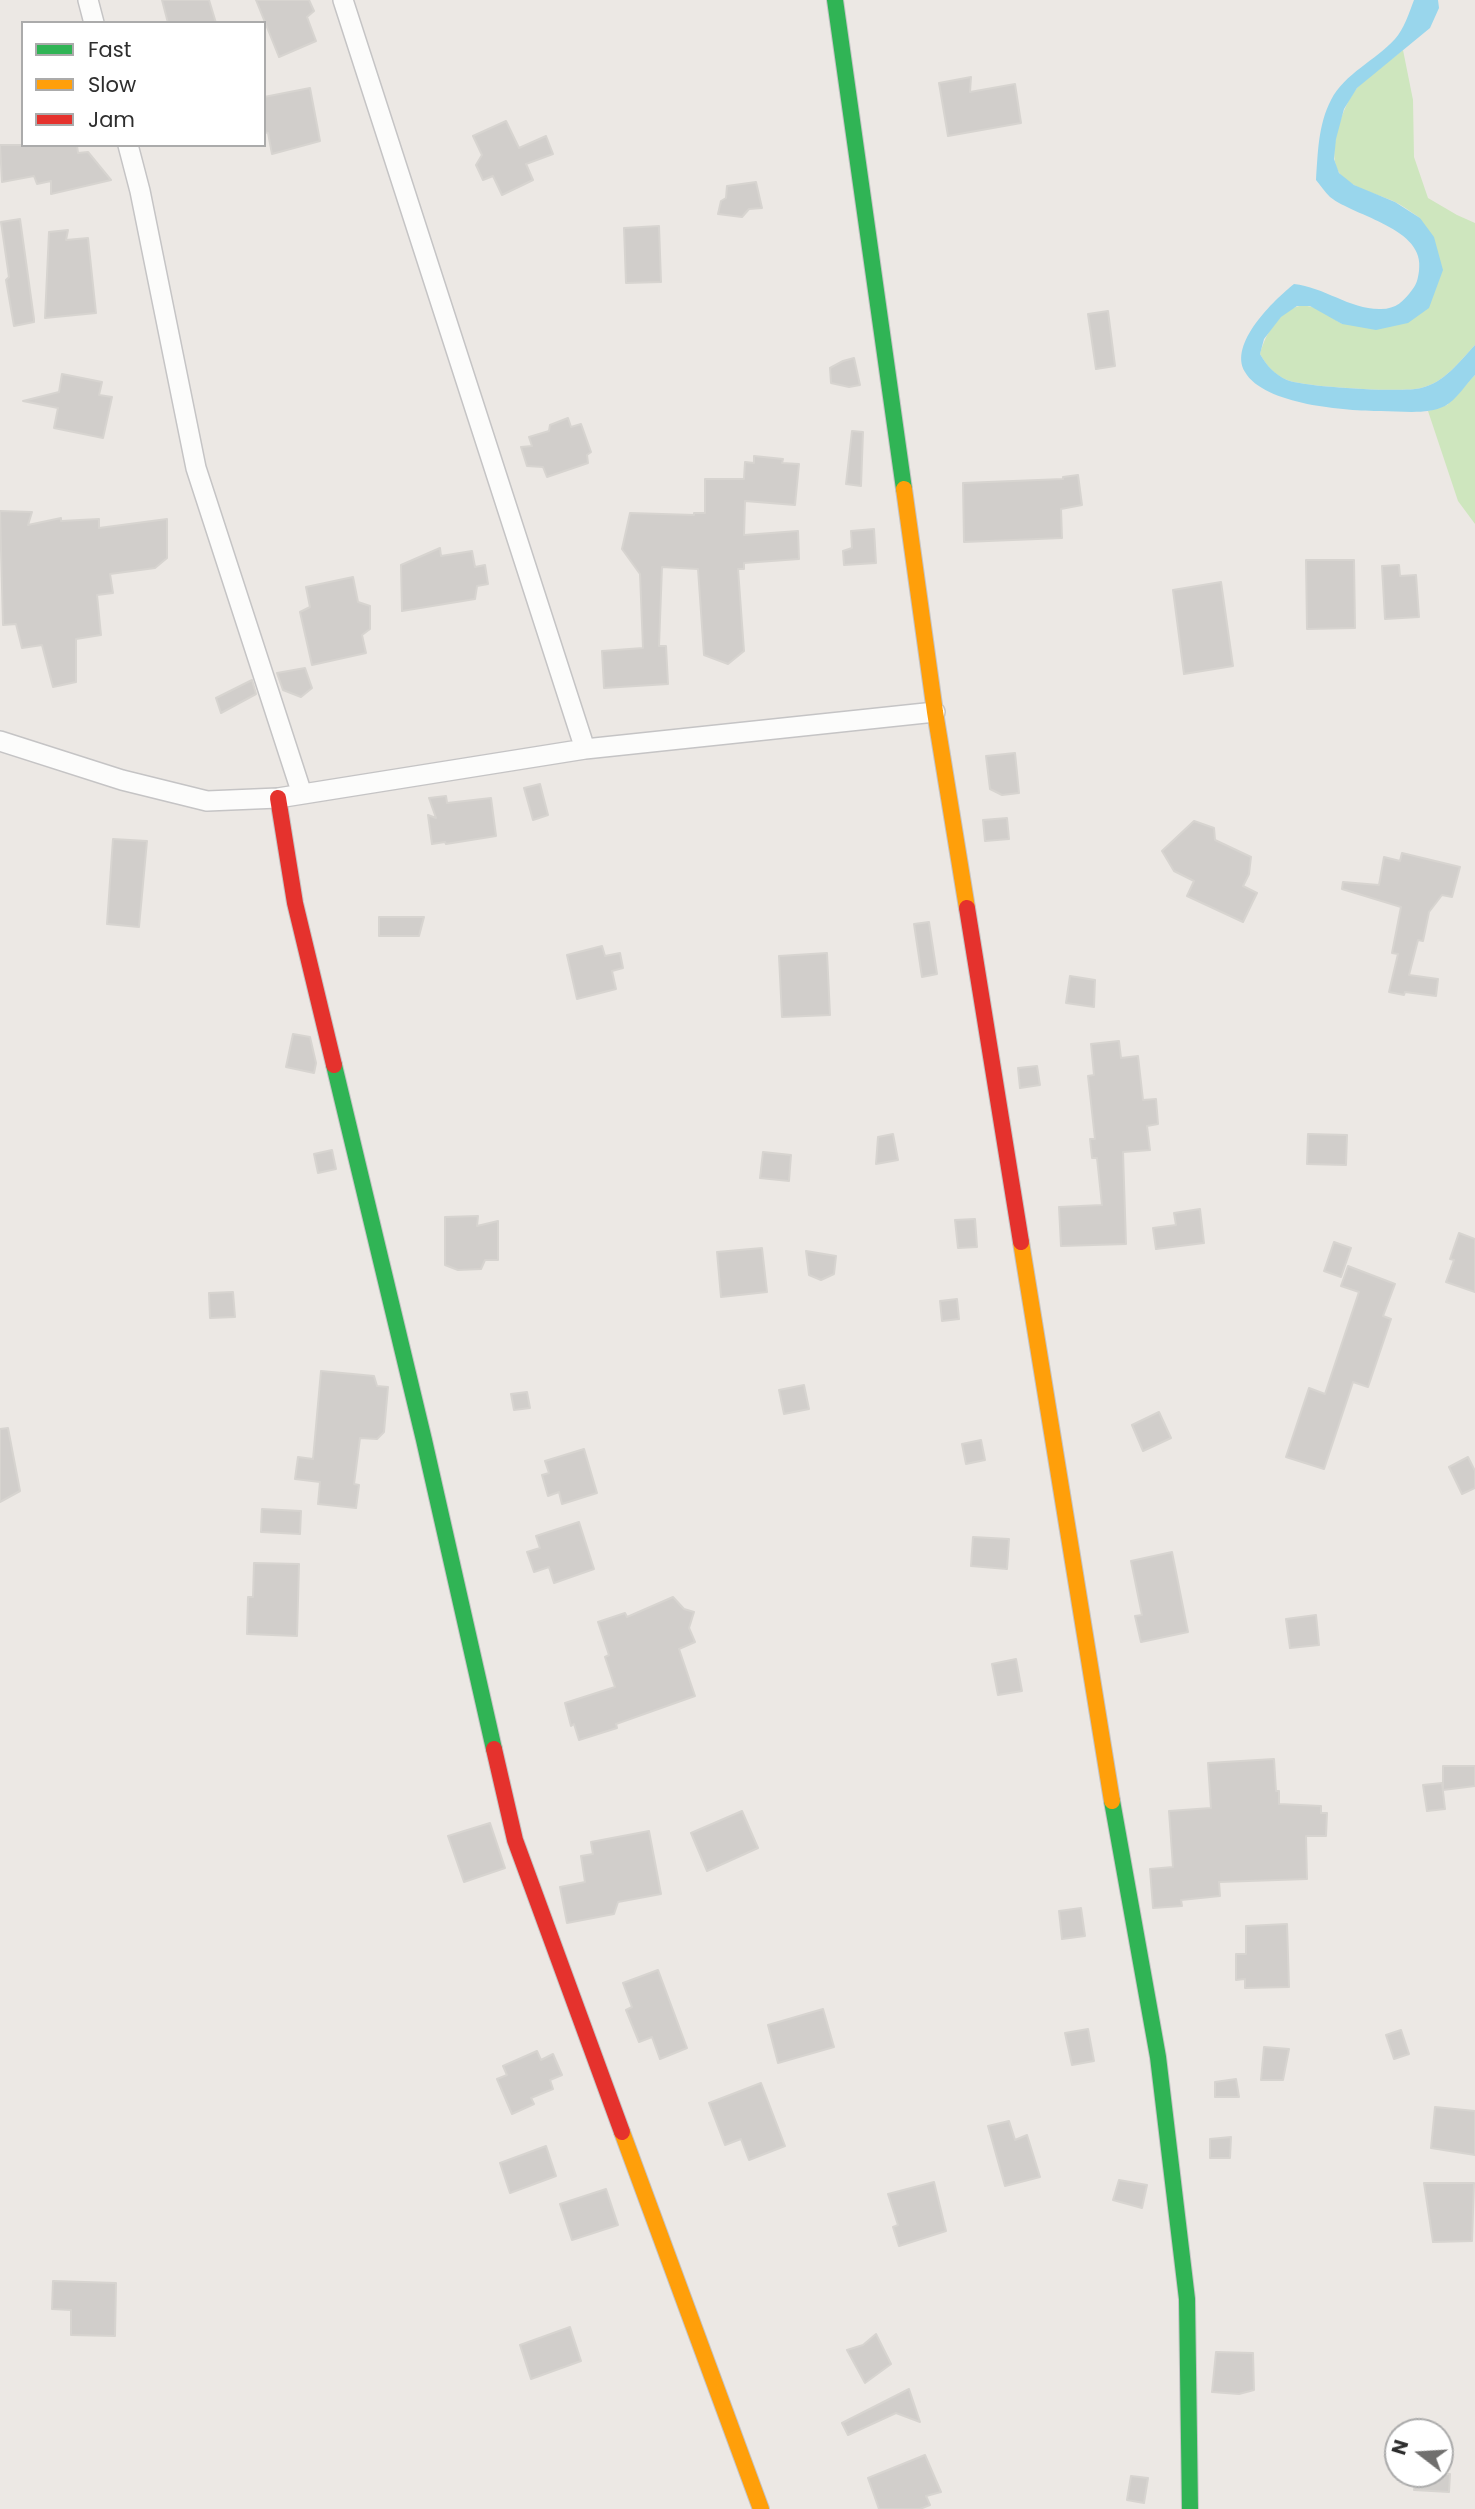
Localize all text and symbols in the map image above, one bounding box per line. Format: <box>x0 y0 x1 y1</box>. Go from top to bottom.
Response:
legend <box>21 21 266 147</box>
text: Fast <box>88 35 131 64</box>
text: Slow <box>88 70 136 99</box>
text: Jam <box>88 105 135 134</box>
north arrow <box>1384 2418 1454 2488</box>
text: N <box>1385 2437 1415 2458</box>

